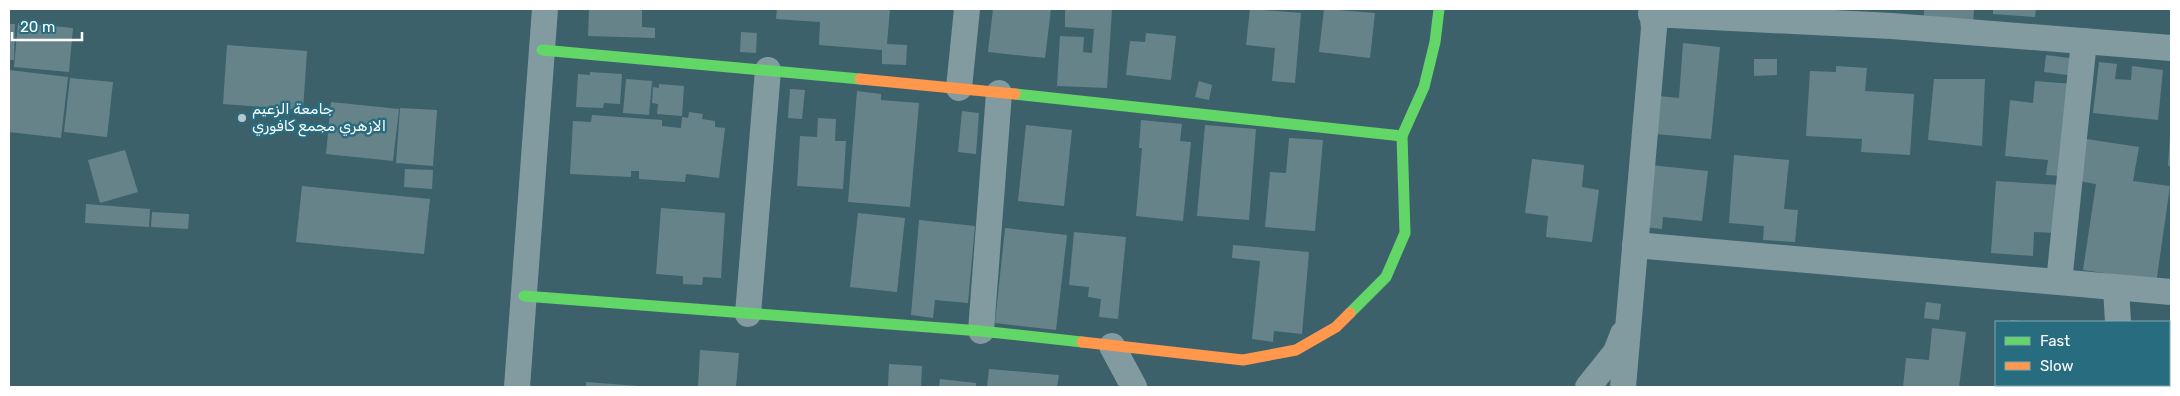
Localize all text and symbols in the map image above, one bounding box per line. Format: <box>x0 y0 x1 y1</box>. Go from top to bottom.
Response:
scale bar <box>12 10 82 42</box>
text: 20 m <box>20 18 55 36</box>
place label: جامعة الزعيم الازهري مجمع كافوري <box>252 100 386 137</box>
marker: جامعة الزعيم الازهري مجمع كافوري <box>236 112 248 124</box>
legend <box>1995 321 2170 386</box>
text: Fast <box>2040 332 2070 350</box>
text: Slow <box>2040 357 2073 375</box>

